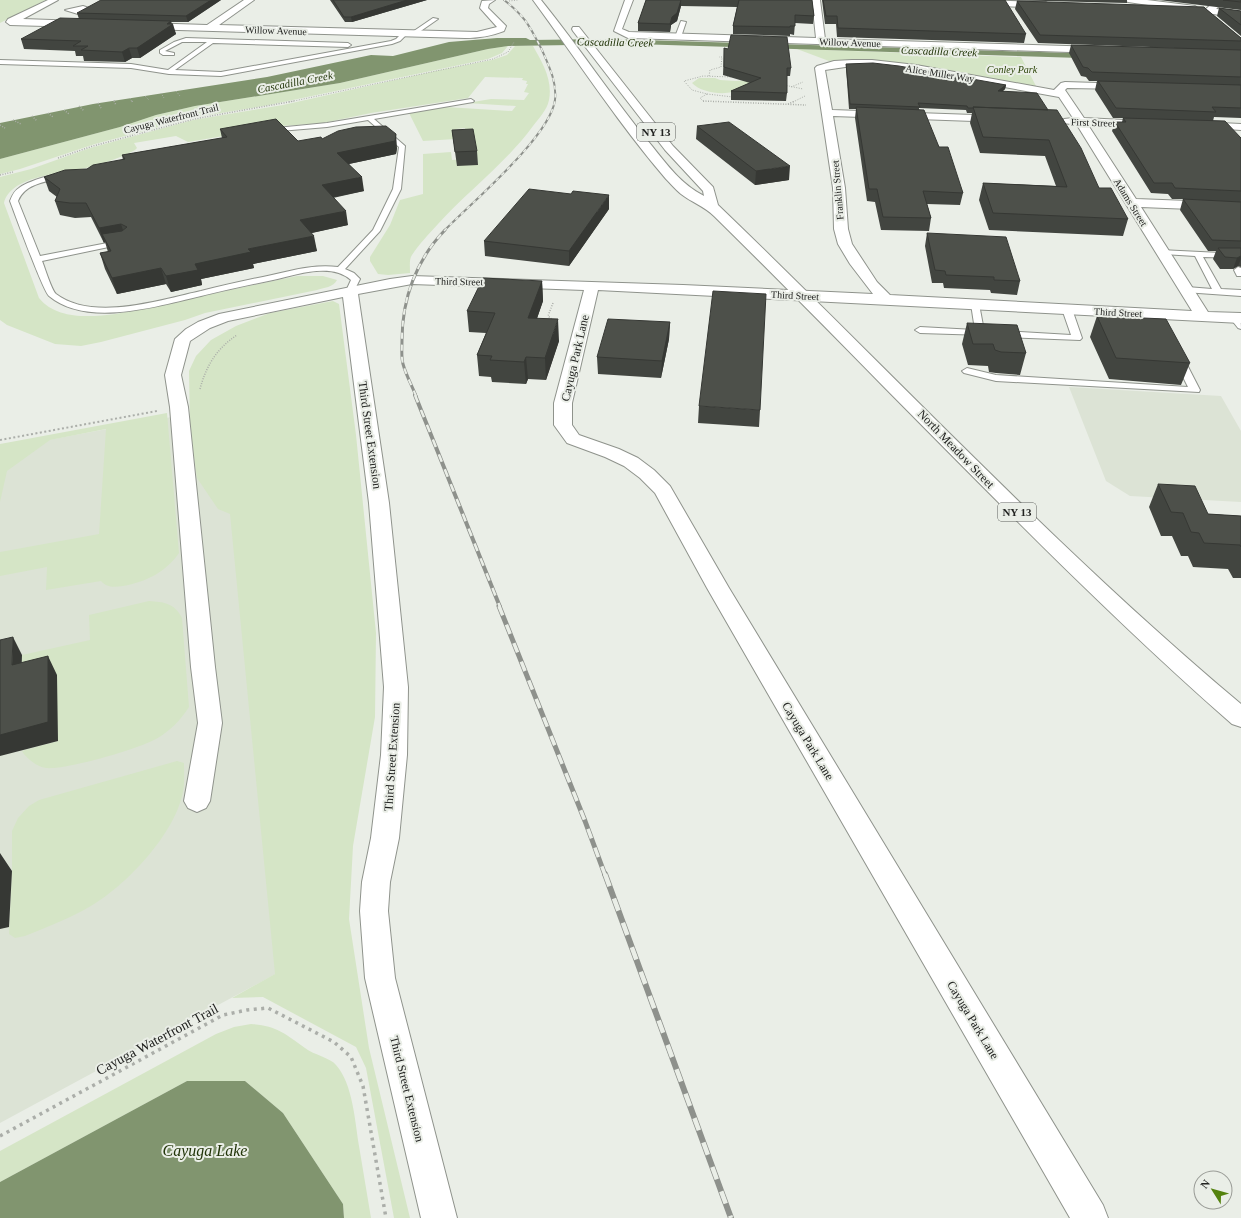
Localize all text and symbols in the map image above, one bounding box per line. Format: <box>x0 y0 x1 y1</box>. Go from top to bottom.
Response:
street label: Willow Avenue <box>245 24 308 37</box>
water label: Cascadilla Creek <box>577 35 654 49</box>
street label: Willow Avenue <box>819 36 882 49</box>
water label: Cascadilla Creek <box>901 44 978 58</box>
street label: Alice Miller Way <box>905 63 975 84</box>
park label: Conley Park <box>987 64 1038 75</box>
water label: Cascadilla Creek <box>256 69 335 95</box>
street label: Cayuga Waterfront Trail <box>123 101 220 136</box>
street label: First Street <box>1071 116 1115 129</box>
road number: NY 13 <box>637 123 675 141</box>
street label: Franklin Street <box>829 160 846 220</box>
street label: Adams Street <box>1112 176 1150 228</box>
street label: Third Street <box>435 276 483 287</box>
street label: Third Street <box>771 289 819 302</box>
street label: Third Street <box>1094 306 1142 319</box>
street label: Cayuga Park Lane <box>558 313 592 403</box>
street label: Third Street Extension <box>356 380 384 490</box>
street label: North Meadow Street <box>915 407 998 492</box>
road number: NY 13 <box>998 503 1036 521</box>
street label: Cayuga Park Lane <box>779 699 837 783</box>
street label: Third Street Extension <box>381 702 403 812</box>
street label: Cayuga Park Lane <box>944 978 1002 1062</box>
street label: Cayuga Waterfront Trail <box>94 1001 221 1078</box>
street label: Third Street Extension <box>387 1035 427 1143</box>
water label: Cayuga Lake <box>163 1142 247 1160</box>
north arrow <box>1193 1170 1233 1210</box>
text: N <box>1198 1177 1212 1191</box>

